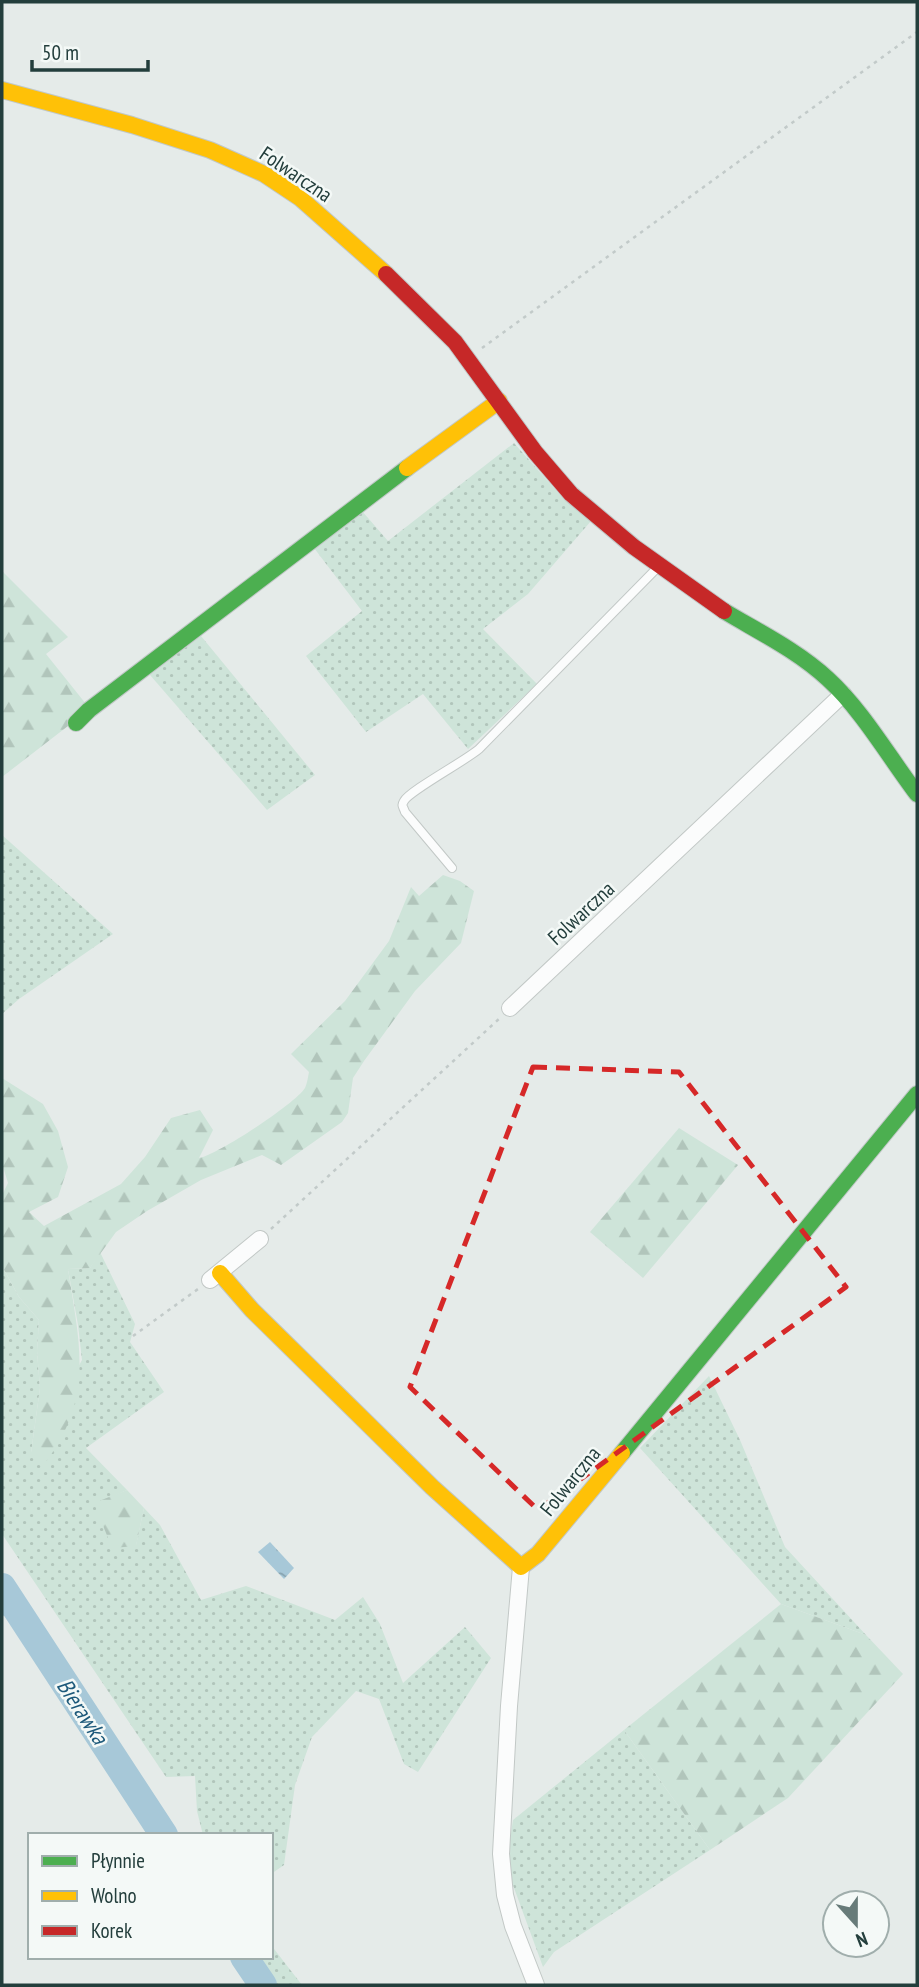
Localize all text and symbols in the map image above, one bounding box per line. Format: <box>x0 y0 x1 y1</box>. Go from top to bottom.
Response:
scale bar <box>32 28 147 72</box>
text: 50 m <box>42 39 79 66</box>
street label: Folwarczna <box>255 140 337 208</box>
street label: Folwarczna <box>542 875 620 951</box>
street label: Folwarczna <box>534 1441 606 1521</box>
water label: Bierawka <box>51 1673 116 1751</box>
legend <box>28 1833 273 1959</box>
text: Płynnie <box>91 1847 145 1874</box>
text: Wolno <box>91 1882 137 1909</box>
north arrow <box>821 1889 891 1959</box>
text: Korek <box>91 1917 132 1944</box>
text: N <box>853 1927 871 1953</box>

